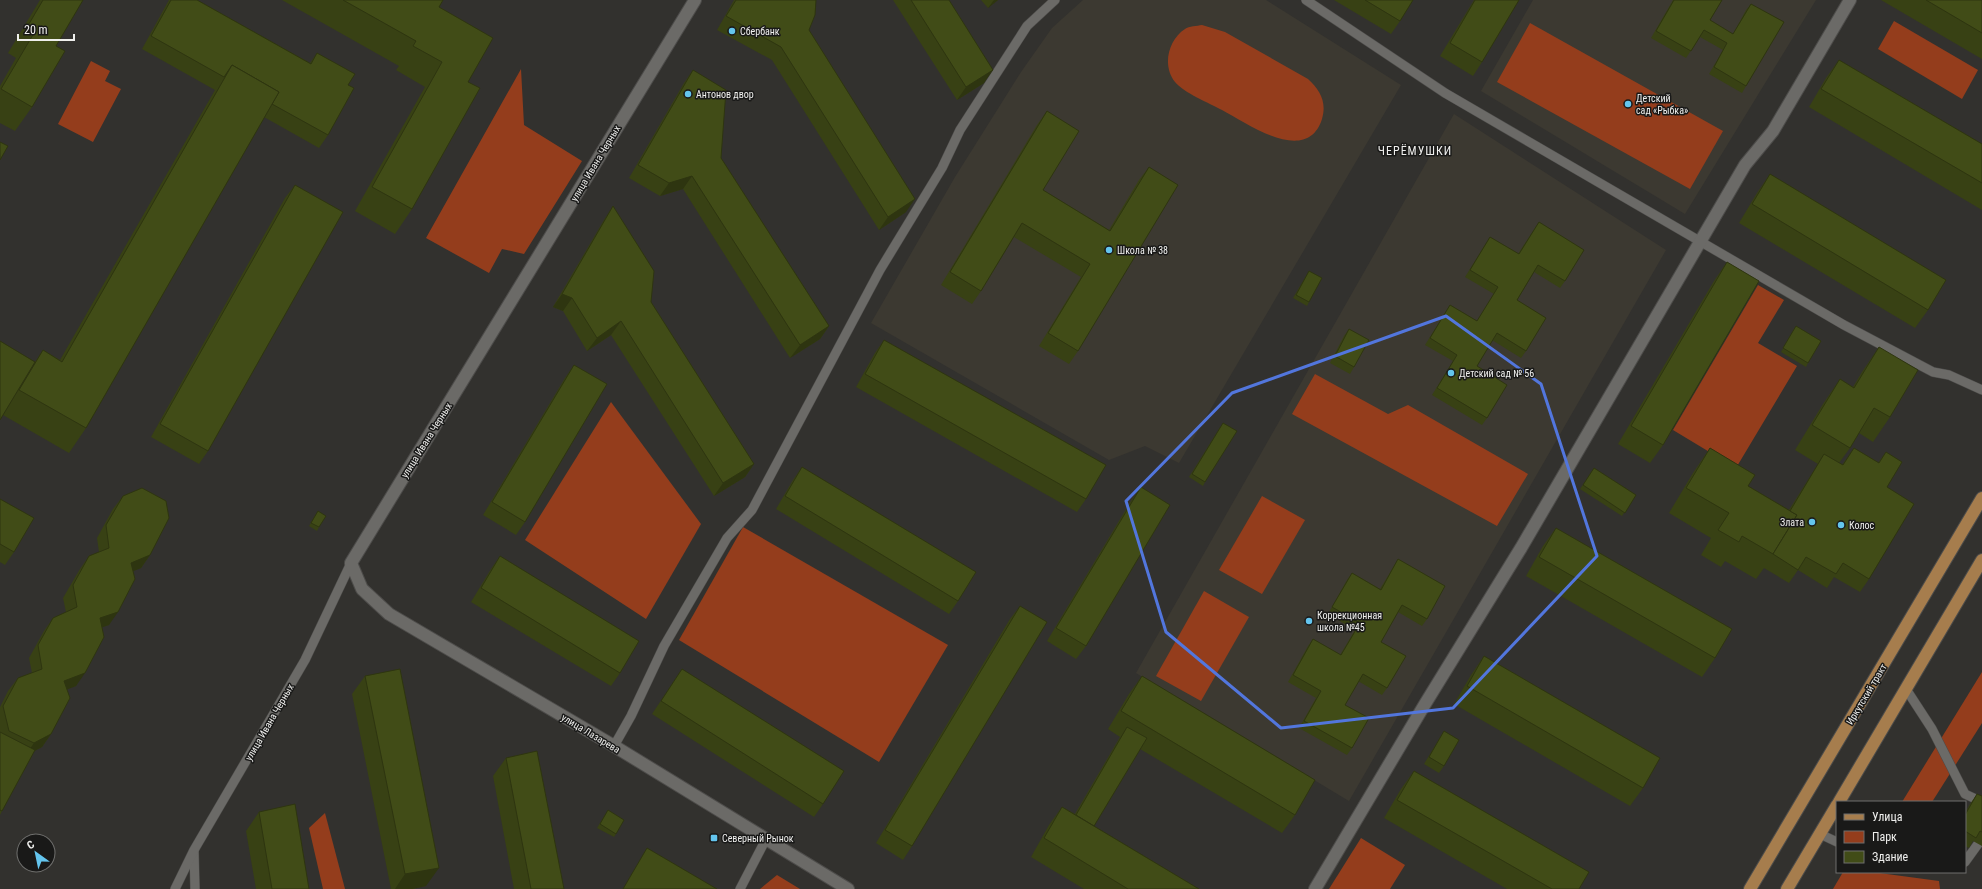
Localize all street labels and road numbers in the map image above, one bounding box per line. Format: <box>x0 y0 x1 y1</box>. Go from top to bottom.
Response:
street label: улица Ивана Черных <box>568 123 623 203</box>
street label: улица Ивана Черных <box>399 400 454 480</box>
street label: Иркутский тракт <box>1844 662 1889 727</box>
street label: улица Ивана Черных <box>243 681 296 762</box>
street label: улица Лазарева <box>560 712 622 755</box>

